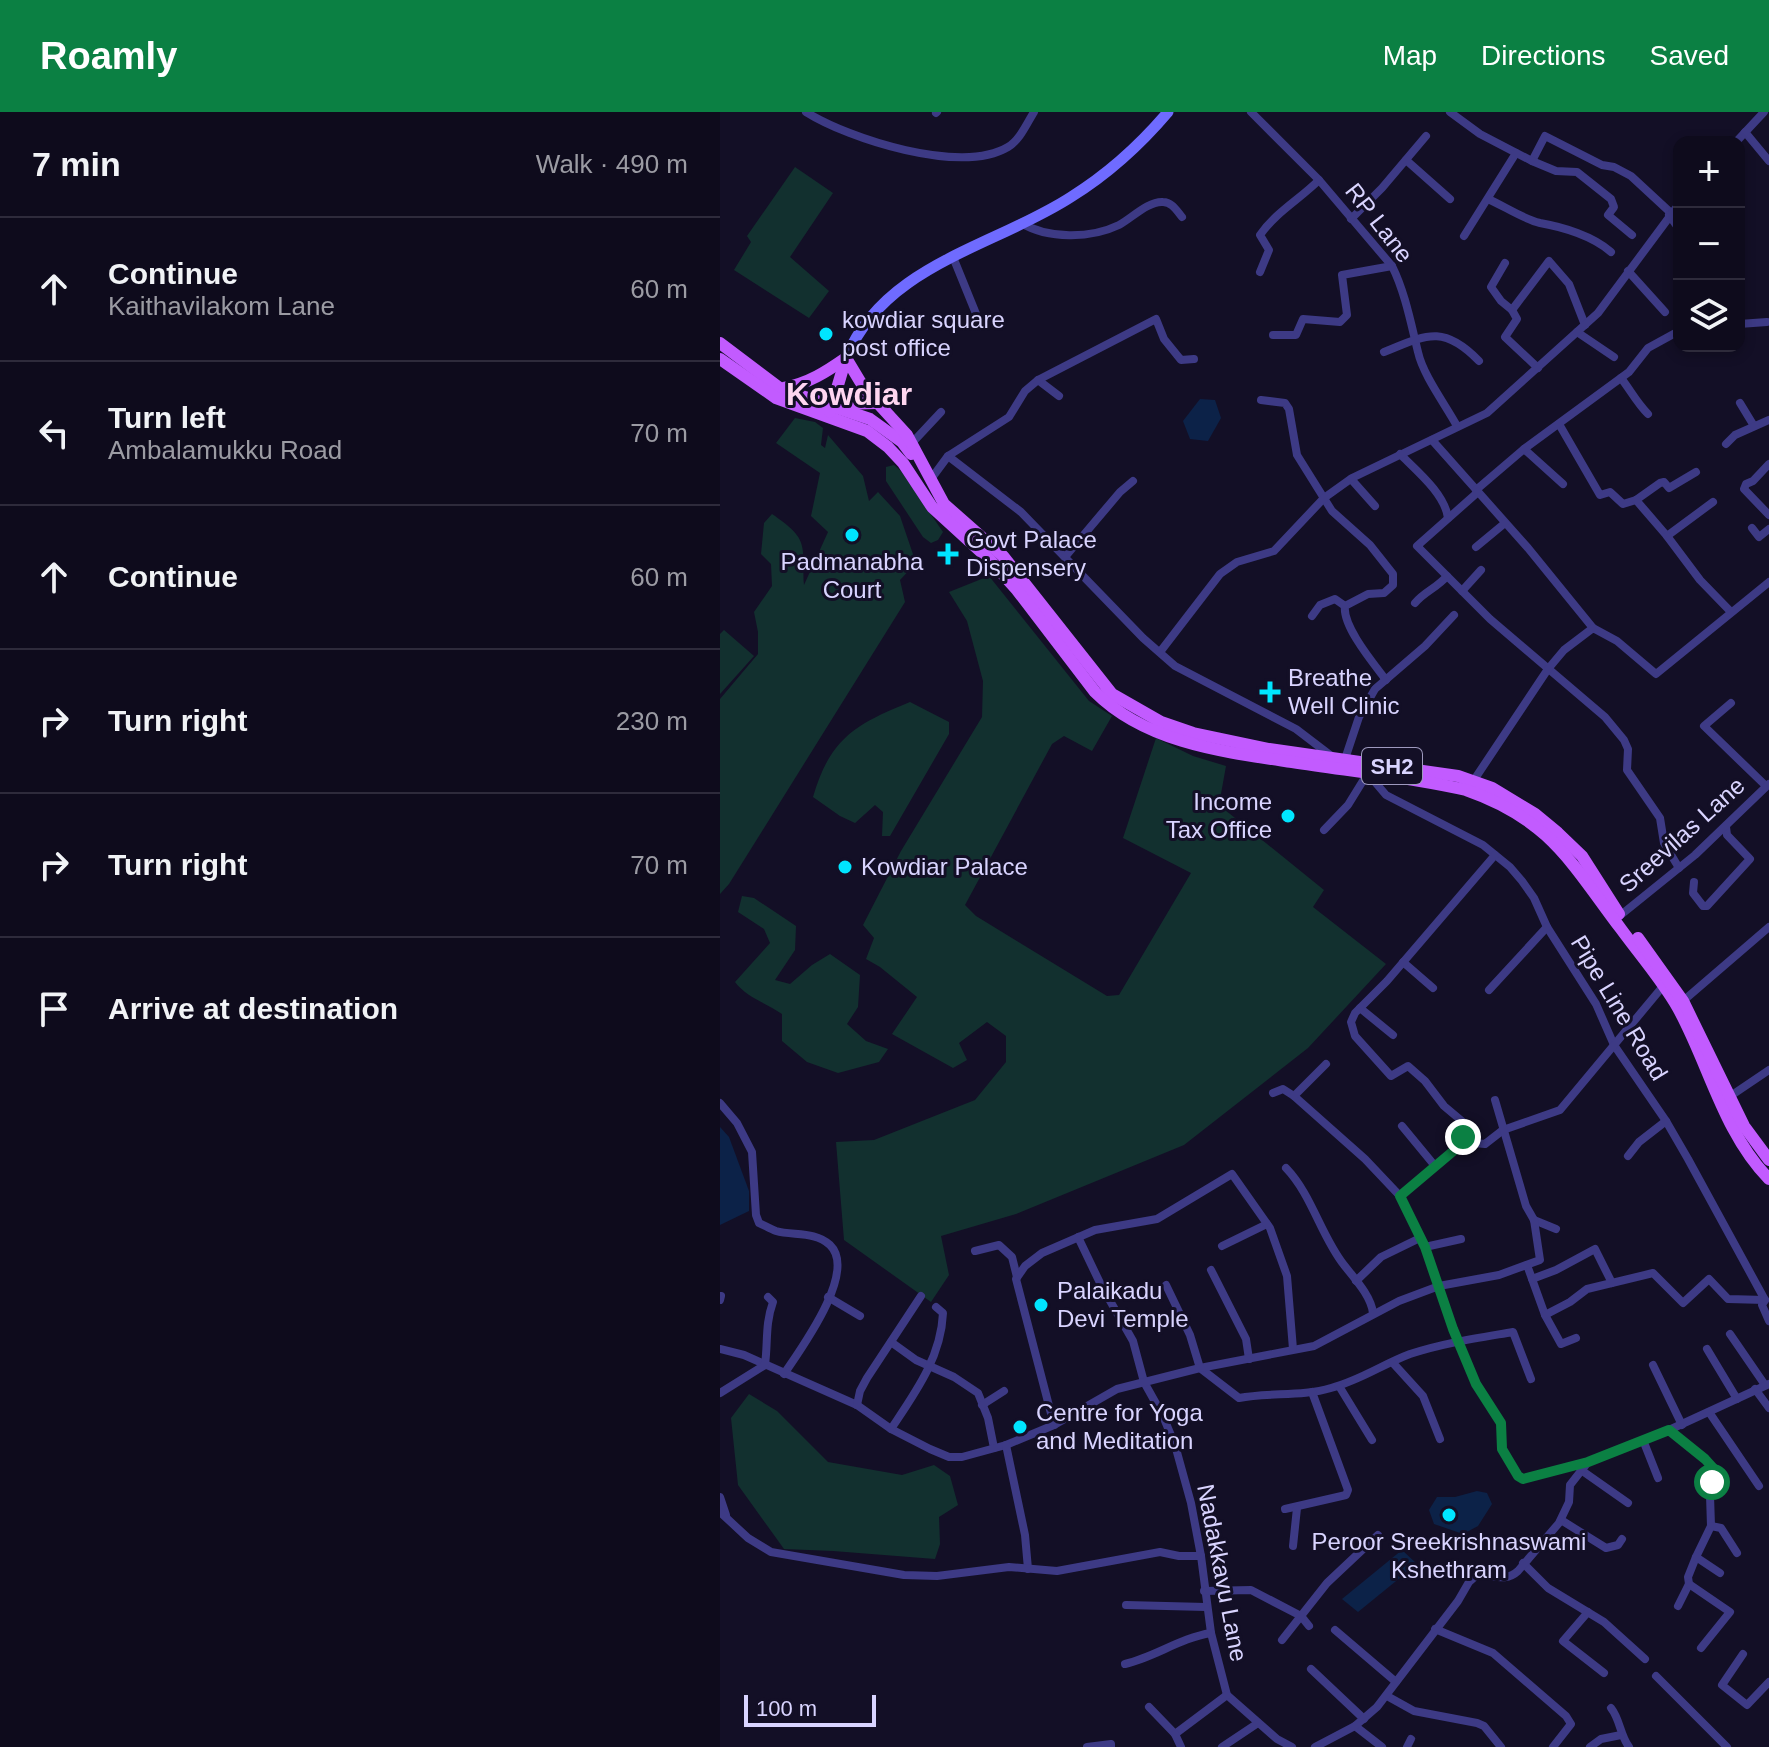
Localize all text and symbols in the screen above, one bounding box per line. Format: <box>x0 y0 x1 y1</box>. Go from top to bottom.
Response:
text: Roamly <box>40 35 177 77</box>
text: Map <box>1383 40 1437 71</box>
text: Directions <box>1481 40 1606 71</box>
text: Saved <box>1650 40 1729 71</box>
map controls <box>1673 136 1745 352</box>
button: + <box>1673 136 1745 208</box>
text: 7 min <box>32 145 121 183</box>
text: Walk · 490 m <box>536 149 688 179</box>
street label: RP Lane <box>1340 178 1419 268</box>
button: − <box>1673 208 1745 280</box>
text: Continue <box>108 257 238 290</box>
icon: ahead <box>32 267 76 311</box>
text: 60 m <box>630 274 688 304</box>
button: layers <box>1673 280 1745 352</box>
text: Kaithavilakom Lane <box>108 291 335 321</box>
place label: kowdiar square post office <box>842 306 1005 361</box>
marker: kowdiar square post office <box>817 325 835 343</box>
district label: Kowdiar <box>786 376 912 412</box>
text: Turn left <box>108 401 226 434</box>
icon: left <box>32 411 76 455</box>
text: 70 m <box>630 418 688 448</box>
text: Ambalamukku Road <box>108 435 342 465</box>
marker: Padmanabha Court <box>843 526 861 544</box>
place label: Govt Palace Dispensery <box>966 526 1097 581</box>
marker: Govt Palace Dispensery <box>937 543 959 565</box>
place label: Padmanabha Court <box>781 548 924 603</box>
icon: ahead <box>32 555 76 599</box>
text: Continue <box>108 560 238 593</box>
text: 60 m <box>630 562 688 592</box>
place label: Breathe Well Clinic <box>1288 664 1400 719</box>
marker: Breathe Well Clinic <box>1259 681 1281 703</box>
icon: right <box>32 699 76 743</box>
text: Turn right <box>108 704 247 737</box>
text: 230 m <box>616 706 688 736</box>
road number: SH2 <box>1362 748 1422 784</box>
street label: Sreevilas Lane <box>1614 771 1750 898</box>
place label: Income Tax Office <box>1166 788 1272 843</box>
marker: Income Tax Office <box>1279 807 1297 825</box>
icon: right <box>32 843 76 887</box>
text: Turn right <box>108 848 247 881</box>
text: 70 m <box>630 850 688 880</box>
place label: Kowdiar Palace <box>861 853 1028 880</box>
marker: Kowdiar Palace <box>836 858 854 876</box>
street label: Pipe Line Road <box>1566 930 1673 1085</box>
icon: arrive <box>32 987 76 1031</box>
text: Arrive at destination <box>108 992 398 1025</box>
route end <box>1445 1119 1481 1155</box>
place label: Palaikadu Devi Temple <box>1057 1277 1189 1332</box>
marker: Palaikadu Devi Temple <box>1032 1296 1050 1314</box>
place label: Centre for Yoga and Meditation <box>1036 1399 1203 1454</box>
marker: Centre for Yoga and Meditation <box>1011 1418 1029 1436</box>
route start <box>1694 1464 1730 1500</box>
street label: Nadakkavu Lane <box>1192 1482 1253 1664</box>
marker: Peroor Sreekrishnaswami Kshethram <box>1440 1506 1458 1524</box>
place label: Peroor Sreekrishnaswami Kshethram <box>1312 1528 1586 1583</box>
scale bar <box>744 1691 876 1727</box>
text: 100 m <box>756 1696 817 1721</box>

